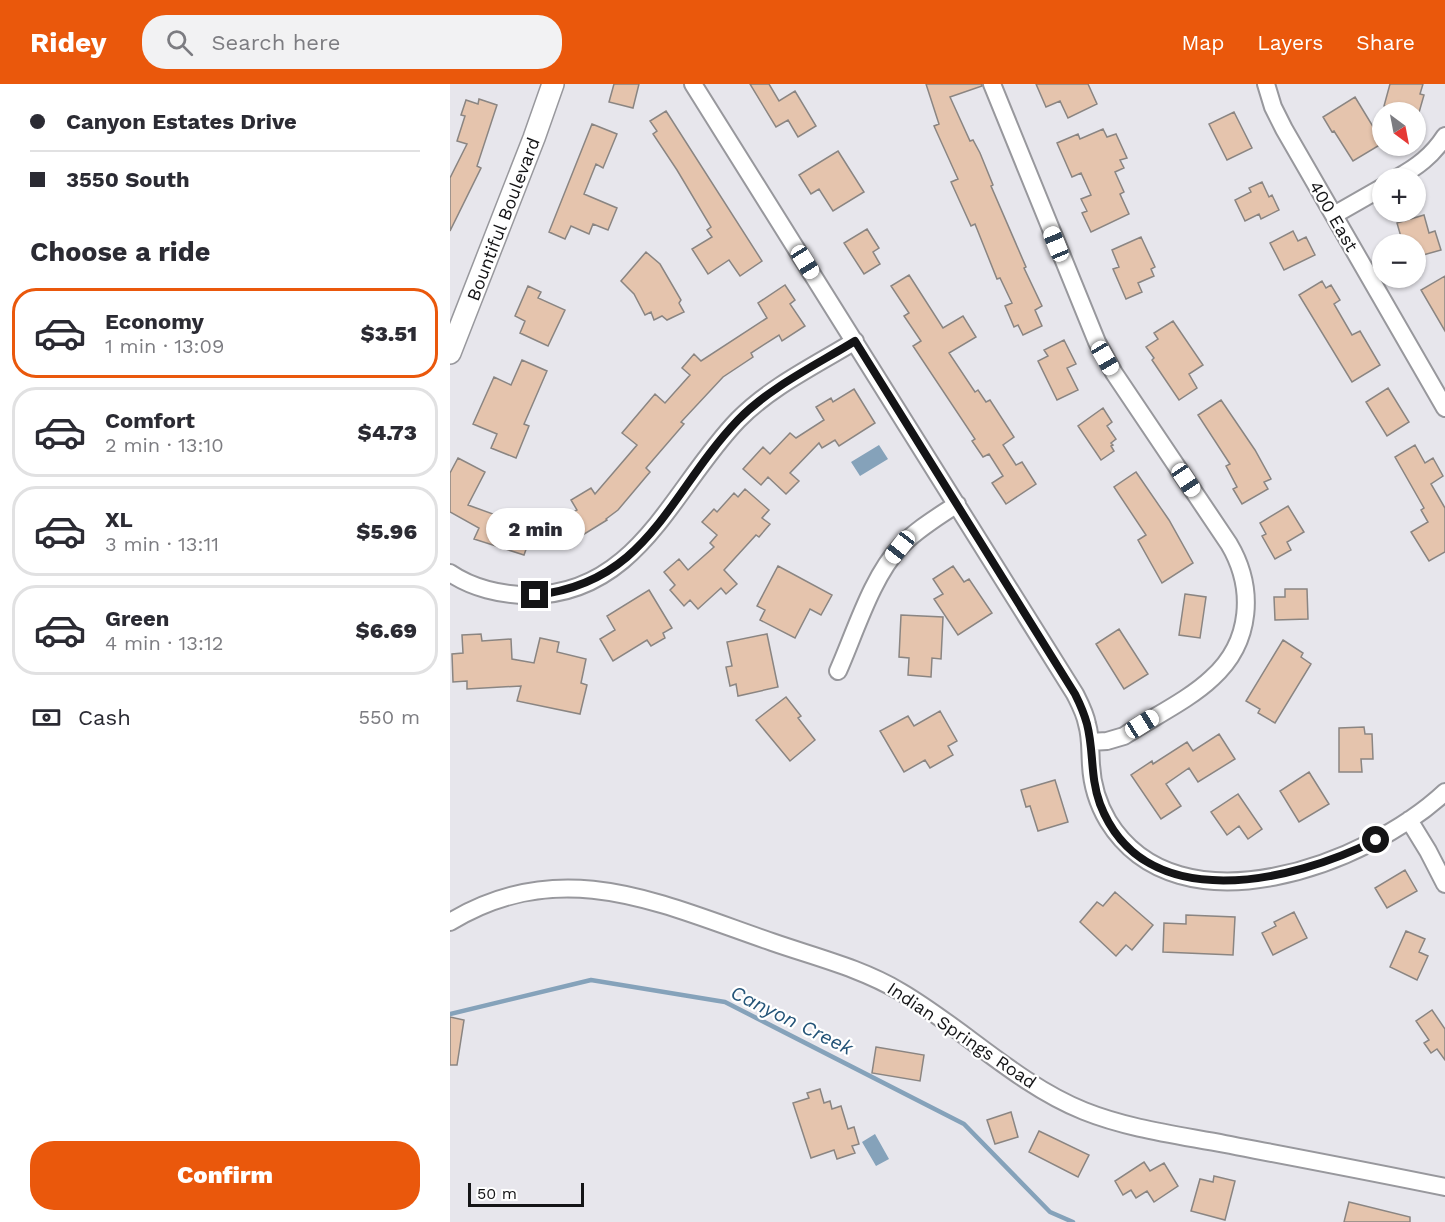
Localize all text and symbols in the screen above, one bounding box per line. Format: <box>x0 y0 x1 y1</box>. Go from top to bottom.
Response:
search box <box>142 15 562 69</box>
text: Ridey <box>30 26 106 59</box>
icon: search <box>163 26 196 59</box>
text: Search here <box>211 30 340 55</box>
text: Map <box>1181 30 1224 55</box>
text: Layers <box>1257 30 1323 55</box>
text: Share <box>1356 30 1415 55</box>
north arrow <box>1372 102 1426 156</box>
map controls <box>1372 102 1426 288</box>
text: Canyon Estates Drive <box>66 109 297 134</box>
street label: Bountiful Boulevard <box>462 134 544 304</box>
text: 3550 South <box>66 167 190 192</box>
button: + <box>1372 168 1426 222</box>
street label: 400 East <box>1305 177 1363 256</box>
car <box>1041 224 1071 264</box>
button: − <box>1372 234 1426 288</box>
text: Choose a ride <box>30 236 210 268</box>
car <box>788 242 822 282</box>
icon: car <box>33 306 87 360</box>
text: Economy <box>105 309 204 334</box>
text: $3.51 <box>360 321 417 346</box>
text: 1 min · 13:09 <box>105 334 224 358</box>
car <box>1088 338 1122 378</box>
icon: car <box>33 405 87 459</box>
text: Comfort <box>105 408 195 433</box>
text: $4.73 <box>358 420 417 445</box>
text: 2 min · 13:10 <box>105 433 224 457</box>
car <box>1168 460 1204 500</box>
icon: car <box>33 504 87 558</box>
text: XL <box>105 507 133 532</box>
callout: 2 min <box>486 508 584 550</box>
text: 2 min <box>508 517 563 541</box>
text: $5.96 <box>356 519 417 544</box>
car <box>882 527 918 567</box>
text: 3 min · 13:11 <box>105 532 219 556</box>
route end <box>521 581 548 608</box>
icon: car <box>33 603 87 657</box>
text: Green <box>105 606 169 631</box>
text: $6.69 <box>355 618 417 643</box>
text: 4 min · 13:12 <box>105 631 223 655</box>
icon: cash <box>30 701 63 734</box>
text: Cash <box>78 705 131 730</box>
text: 550 m <box>358 705 420 729</box>
car <box>1122 707 1162 741</box>
route start <box>1362 826 1389 853</box>
street label: Indian Springs Road <box>884 977 1040 1093</box>
water label: Canyon Creek <box>727 980 858 1060</box>
button: Confirm <box>30 1141 420 1210</box>
scale bar <box>468 1180 584 1208</box>
text: 50 m <box>477 1184 517 1203</box>

